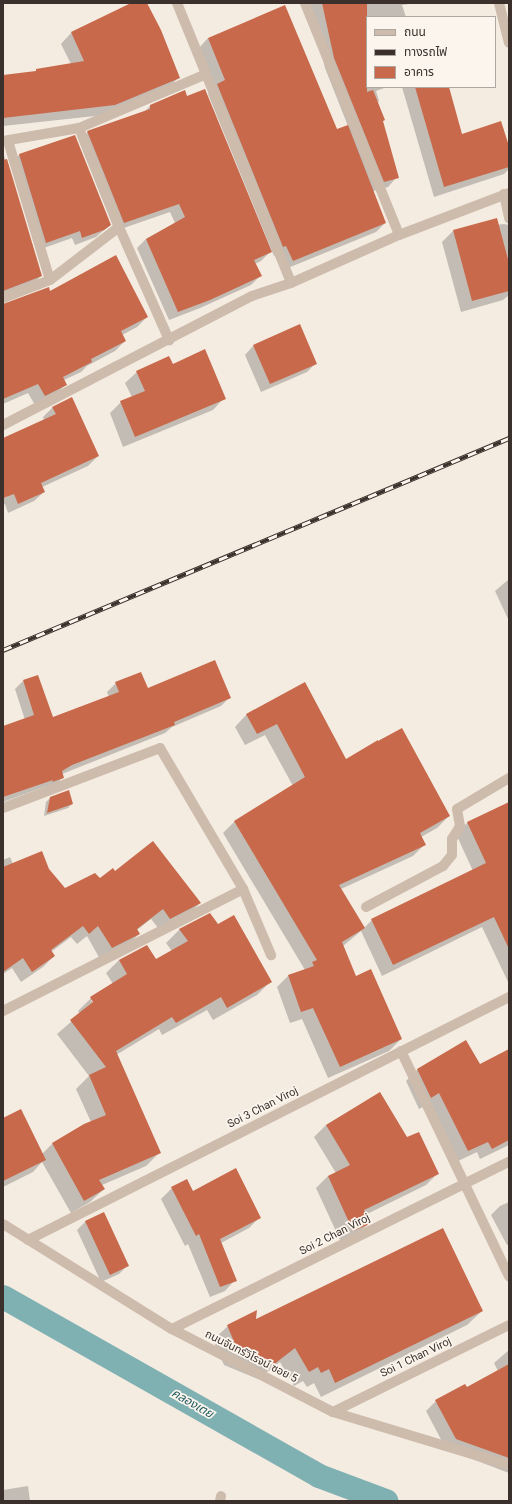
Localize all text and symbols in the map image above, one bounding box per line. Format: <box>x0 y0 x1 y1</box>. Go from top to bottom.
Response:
legend <box>366 16 496 88</box>
text: ถนน <box>404 25 426 39</box>
text: ทางรถไฟ <box>404 45 447 59</box>
text: อาคาร <box>404 65 434 79</box>
street label: Soi 3 Chan Viroj <box>226 1085 300 1131</box>
street label: Soi 2 Chan Viroj <box>298 1212 372 1258</box>
street label: ถนนจันทร์วิโรจน์ ซอย 5 <box>203 1328 299 1386</box>
street label: Soi 1 Chan Viroj <box>378 1335 454 1381</box>
water label: คลองเตย <box>169 1386 215 1422</box>

